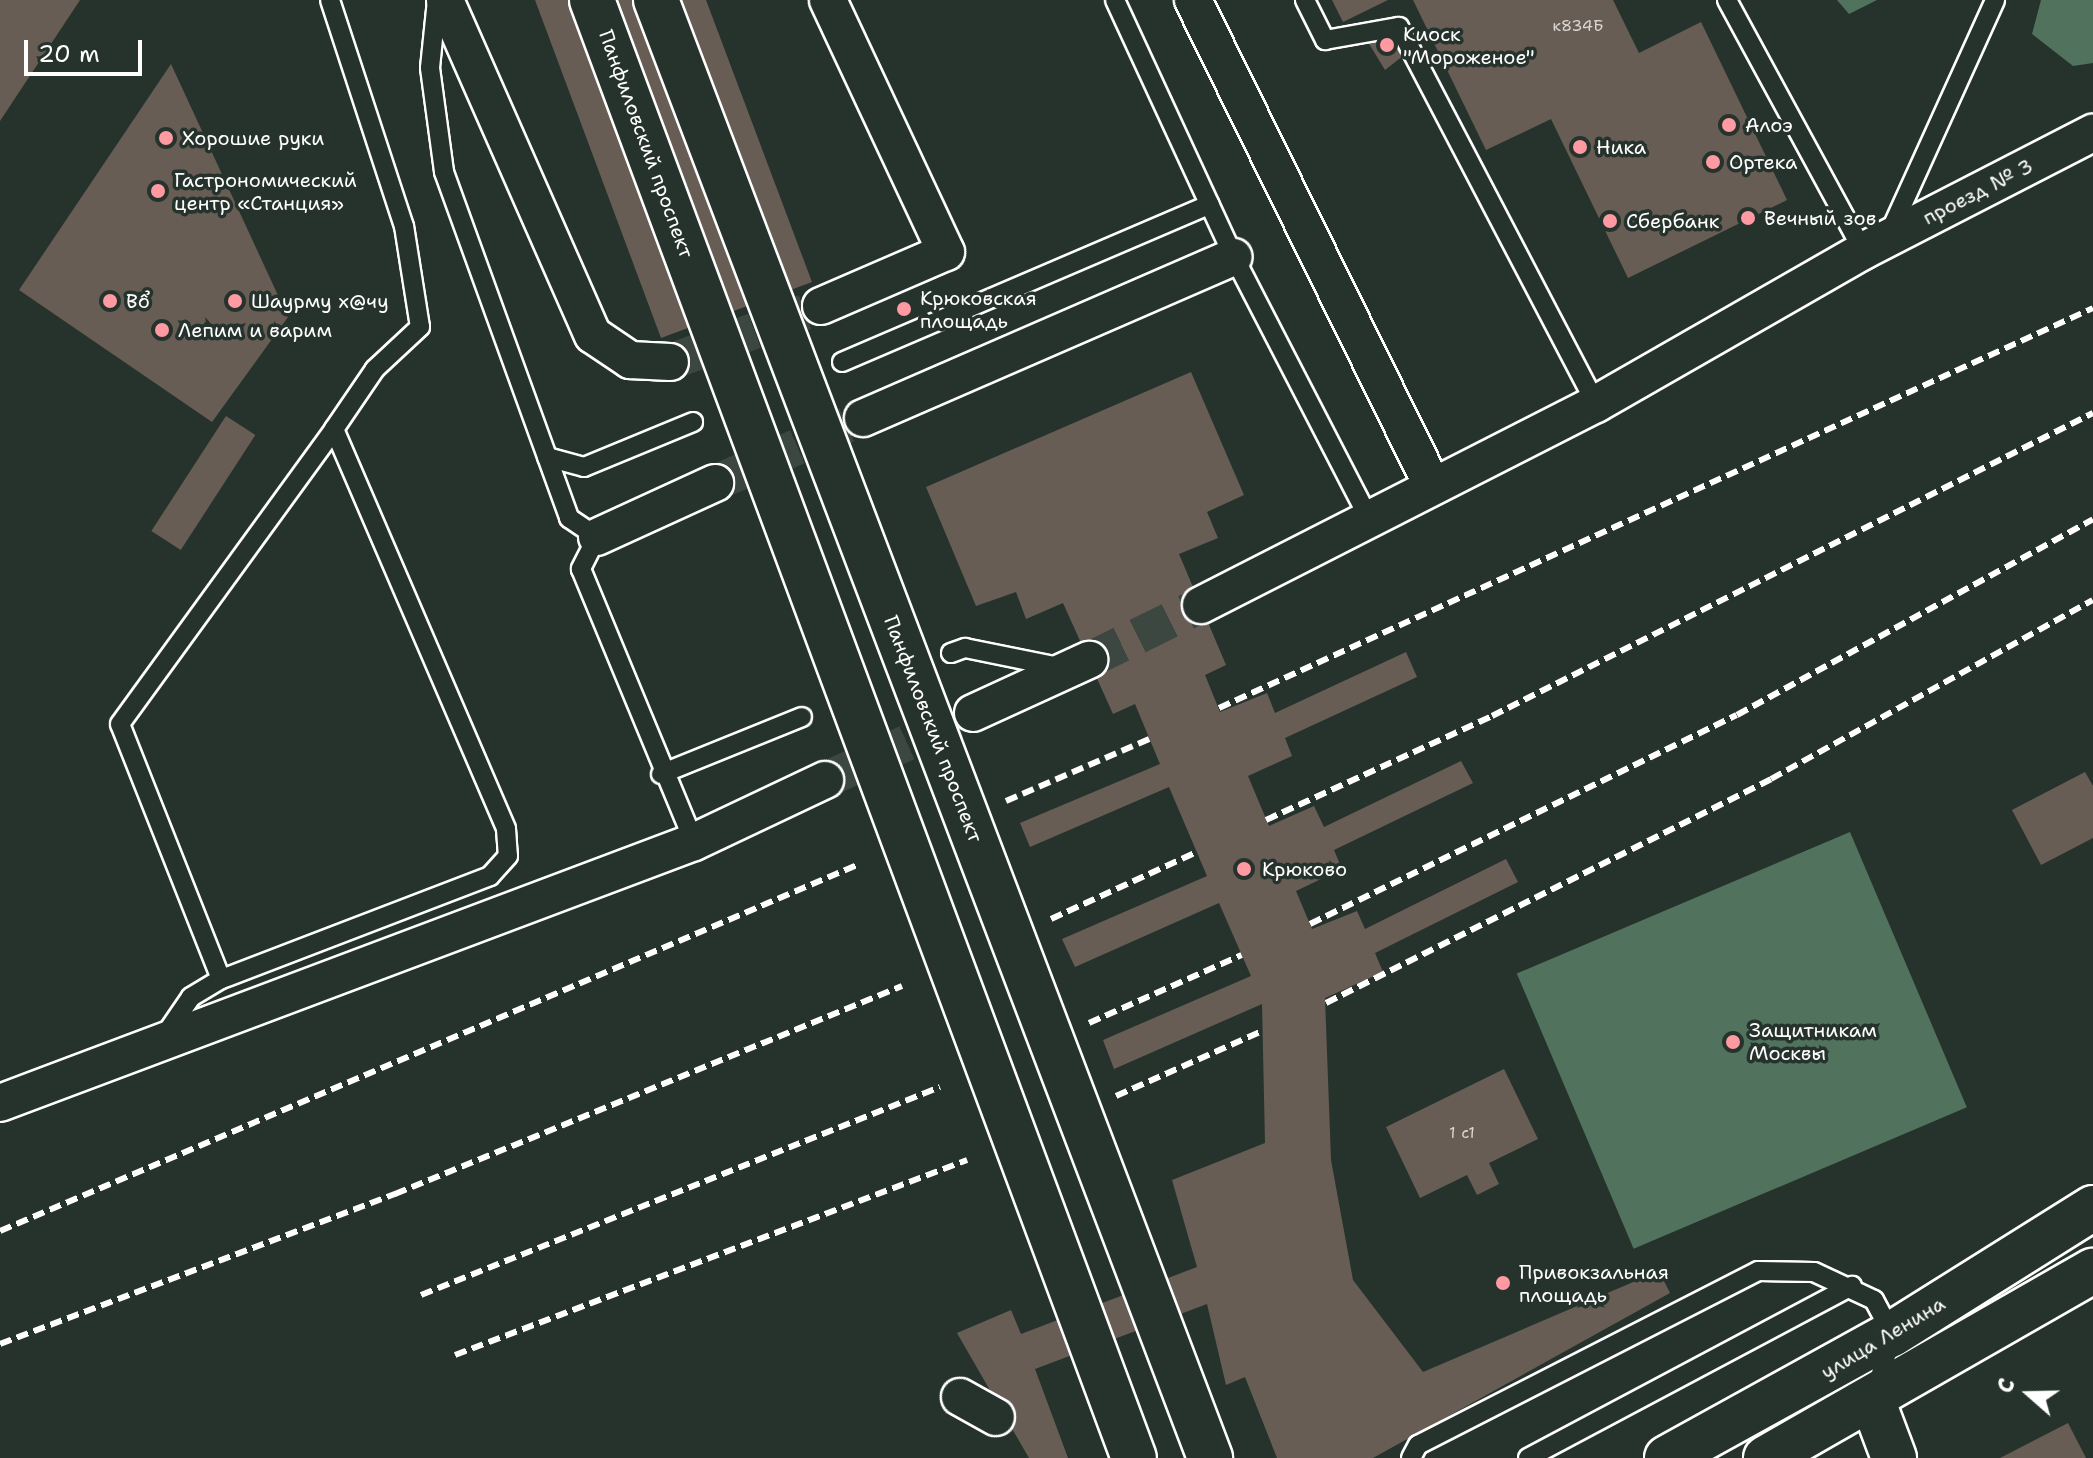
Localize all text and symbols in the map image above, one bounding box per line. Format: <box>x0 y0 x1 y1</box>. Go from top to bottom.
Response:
house number: к834Б <box>1552 16 1604 36</box>
place label: Киоск "Мороженое" <box>1403 22 1535 69</box>
scale bar <box>28 24 146 74</box>
street label: Панфиловский проспект <box>594 27 698 261</box>
marker: Киоск "Мороженое" <box>1378 36 1396 54</box>
text: 20 m <box>38 38 100 70</box>
place label: Алоэ <box>1745 113 1793 137</box>
marker: Алоэ <box>1720 116 1738 134</box>
place label: Хорошие руки <box>182 126 324 150</box>
marker: Хорошие руки <box>157 129 175 147</box>
place label: Ника <box>1596 135 1646 159</box>
marker: Ника <box>1571 138 1589 156</box>
place label: Ортека <box>1729 150 1798 174</box>
marker: Ортека <box>1704 153 1722 171</box>
street label: проезд № 3 <box>1919 154 2037 230</box>
place label: Гастрономический центр «Станция» <box>174 168 357 215</box>
marker: Гастрономический центр «Станция» <box>149 182 167 200</box>
place label: Вечный зов <box>1764 206 1876 230</box>
place label: Сбербанк <box>1626 209 1719 233</box>
marker: Вечный зов <box>1739 209 1757 227</box>
marker: Сбербанк <box>1601 212 1619 230</box>
place label: Крюковская площадь <box>920 286 1037 333</box>
place label: Bổ <box>126 289 150 313</box>
place label: Шаурму х@чу <box>251 289 389 313</box>
marker: Bổ <box>101 292 119 310</box>
marker: Шаурму х@чу <box>226 292 244 310</box>
marker: Крюковская площадь <box>895 300 913 318</box>
place label: Лепим и варим <box>178 318 332 342</box>
marker: Лепим и варим <box>153 321 171 339</box>
street label: Панфиловский проспект <box>879 612 987 846</box>
place label: Крюково <box>1262 857 1347 881</box>
marker: Крюково <box>1233 858 1255 880</box>
place label: Защитникам Москвы <box>1749 1018 1877 1065</box>
marker: Защитникам Москвы <box>1724 1033 1742 1051</box>
house number: 1 с1 <box>1449 1123 1475 1143</box>
place label: Привокзальная площадь <box>1519 1260 1669 1307</box>
marker: Привокзальная площадь <box>1494 1274 1512 1292</box>
street label: улица Ленина <box>1817 1292 1949 1384</box>
north arrow <box>1989 1354 2069 1434</box>
text: С <box>1990 1374 2022 1397</box>

